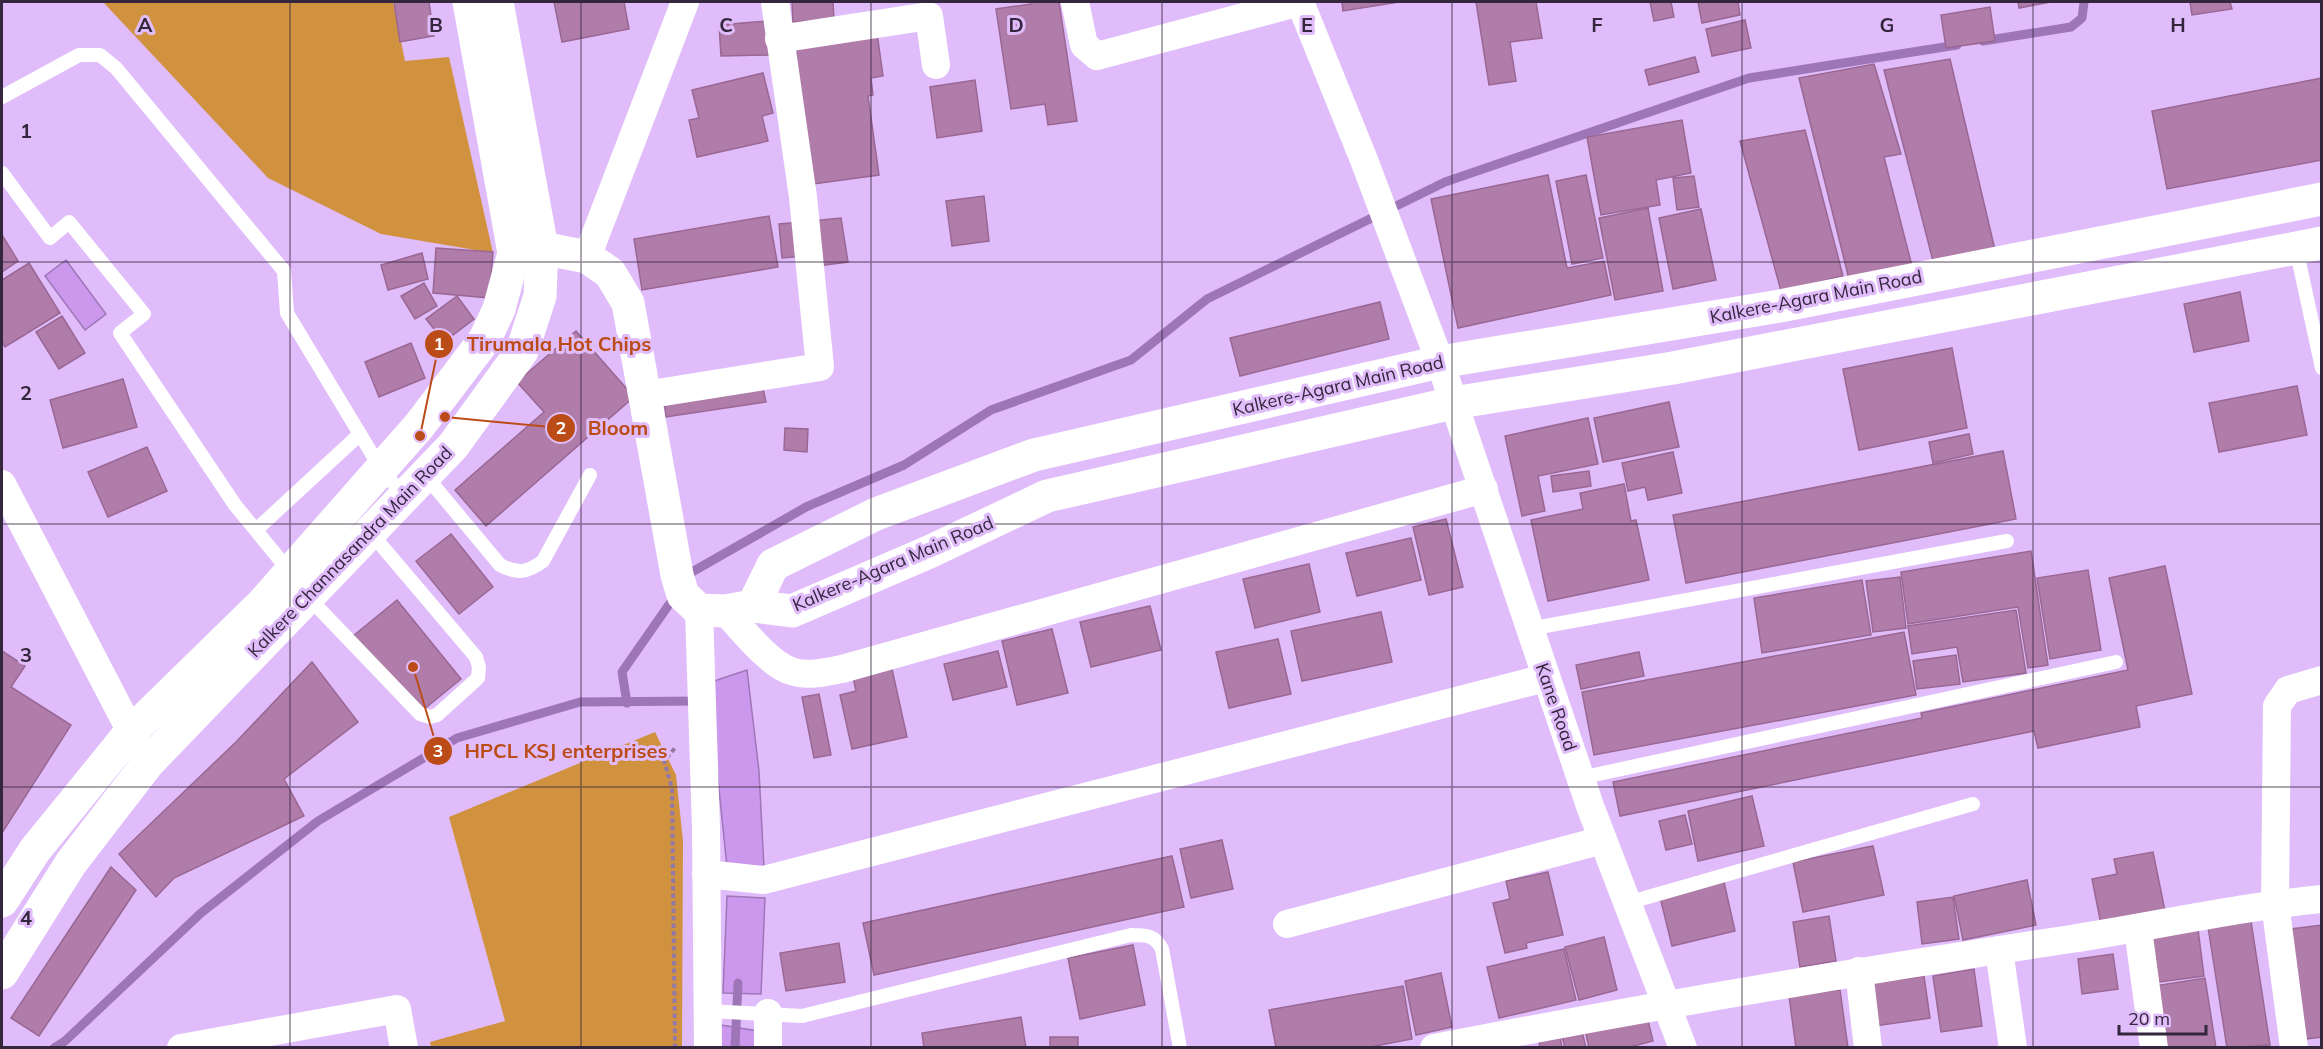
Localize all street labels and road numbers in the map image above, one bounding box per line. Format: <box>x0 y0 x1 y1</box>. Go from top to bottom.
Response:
street label: Kalkere-Agara Main Road <box>1708 265 1924 328</box>
street label: Kalkere-Agara Main Road <box>1230 350 1446 421</box>
street label: Kalkere Channasandra Main Road <box>242 441 457 662</box>
street label: Kalkere-Agara Main Road <box>789 511 997 616</box>
street label: Kane Road <box>1531 660 1582 754</box>

